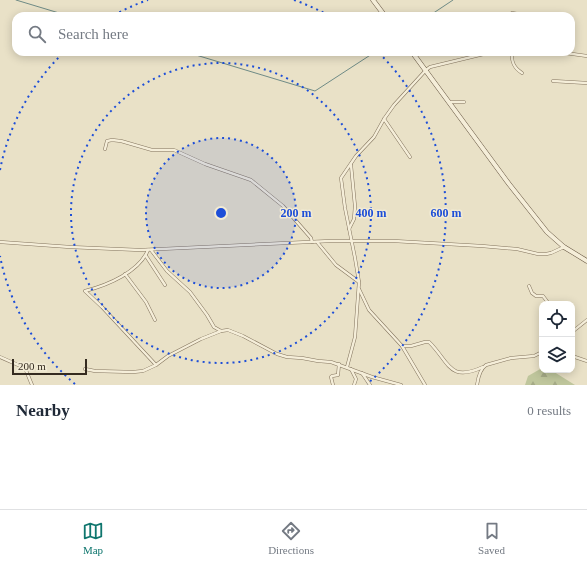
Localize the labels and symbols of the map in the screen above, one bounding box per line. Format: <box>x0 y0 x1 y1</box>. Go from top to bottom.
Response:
centre of rings <box>214 206 228 220</box>
text: 200 m <box>281 206 312 220</box>
text: 400 m <box>356 206 387 220</box>
text: 600 m <box>431 206 462 220</box>
scale bar <box>12 357 87 376</box>

